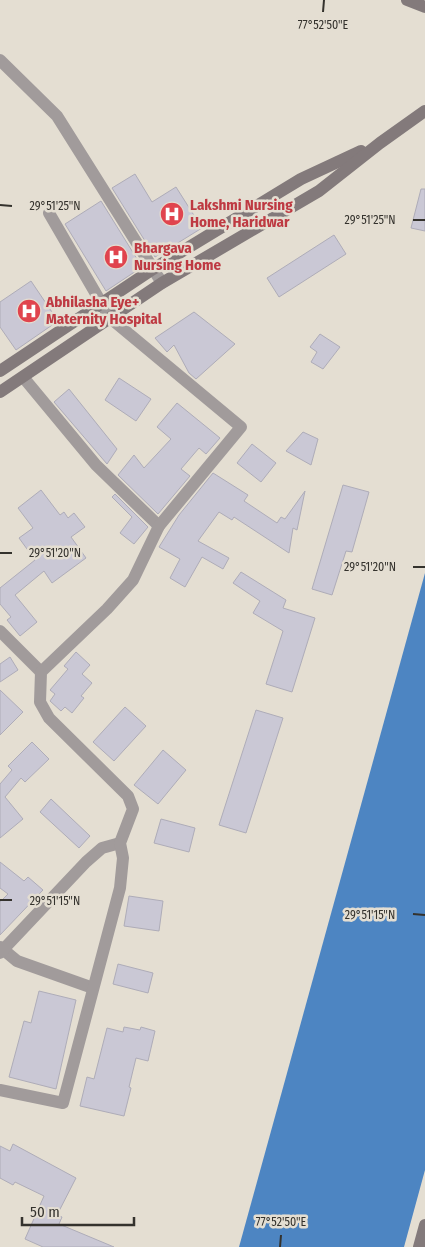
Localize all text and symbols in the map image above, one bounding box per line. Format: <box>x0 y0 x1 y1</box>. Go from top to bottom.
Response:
text: 77°52'50"E <box>298 18 349 32</box>
place label: Lakshmi Nursing Home, Haridwar <box>190 196 293 231</box>
text: 29°51'25"N <box>30 199 80 213</box>
hospital icon: Lakshmi Nursing Home, Haridwar <box>159 201 185 227</box>
text: 29°51'25"N <box>345 213 395 227</box>
place label: Bhargava Nursing Home <box>134 239 221 274</box>
hospital icon: Bhargava Nursing Home <box>103 244 129 270</box>
place label: Abhilasha Eye+ Maternity Hospital <box>45 293 163 328</box>
hospital icon: Abhilasha Eye+ Maternity Hospital <box>16 298 42 324</box>
text: 29°51'20"N <box>29 546 81 560</box>
text: 29°51'20"N <box>344 560 396 574</box>
text: 29°51'15"N <box>30 894 80 908</box>
text: 29°51'15"N <box>345 908 395 922</box>
scale bar <box>22 1194 135 1226</box>
text: 50 m <box>30 1203 60 1221</box>
text: 77°52'50"E <box>256 1215 307 1229</box>

